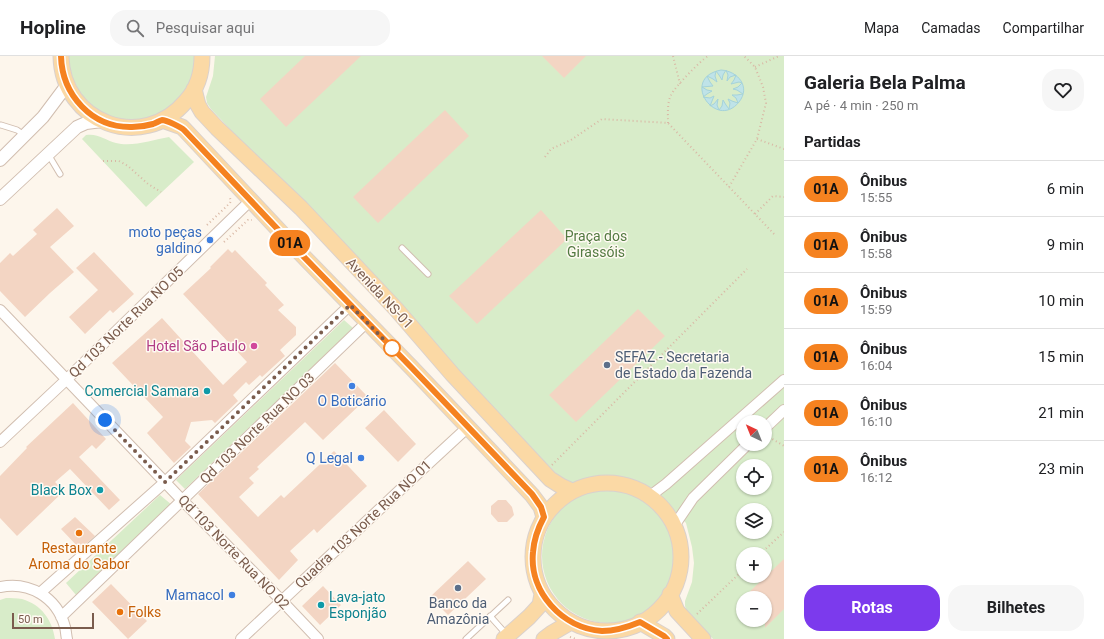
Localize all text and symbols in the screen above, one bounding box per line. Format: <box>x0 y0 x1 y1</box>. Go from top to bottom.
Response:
search box <box>110 10 390 46</box>
text: Hopline <box>20 16 86 39</box>
icon: search <box>124 17 146 39</box>
text: Pesquisar aqui <box>156 19 255 37</box>
text: Mapa <box>864 20 899 36</box>
text: Camadas <box>921 20 981 36</box>
text: Compartilhar <box>1003 20 1084 36</box>
button: heart <box>1042 69 1084 111</box>
text: Galeria Bela Palma <box>804 71 966 94</box>
text: A pé · 4 min · 250 m <box>804 98 918 113</box>
text: Partidas <box>804 133 861 151</box>
text: Ônibus <box>860 172 907 190</box>
text: 6 min <box>1047 180 1084 198</box>
text: 01A <box>813 181 839 197</box>
text: 15:55 <box>860 190 892 205</box>
place label: moto peças galdino <box>128 224 202 256</box>
park label: Praça dos Girassóis <box>565 228 627 260</box>
text: Ônibus <box>860 228 907 246</box>
line badge: 01A <box>267 230 313 256</box>
marker: moto peças galdino <box>205 235 215 245</box>
text: 01A <box>277 235 303 251</box>
text: 9 min <box>1047 236 1084 254</box>
text: 01A <box>813 237 839 253</box>
text: 15:58 <box>860 246 892 261</box>
street label: Avenida NS-01 <box>343 254 417 332</box>
street label: Qd 103 Norte Rua NO 05 <box>65 263 187 381</box>
text: Ônibus <box>860 284 907 302</box>
text: 10 min <box>1038 292 1084 310</box>
text: 01A <box>813 293 839 309</box>
text: 15:59 <box>860 302 892 317</box>
place label: Hotel São Paulo <box>146 338 246 354</box>
unlabelled marker <box>383 339 401 357</box>
text: Ônibus <box>860 340 907 358</box>
marker: Hotel São Paulo <box>249 341 259 351</box>
text: 15 min <box>1038 348 1084 366</box>
place label: SEFAZ - Secretaria de Estado da Fazenda <box>615 349 752 381</box>
text: 01A <box>813 349 839 365</box>
text: 16:04 <box>860 358 892 373</box>
marker: SEFAZ - Secretaria de Estado da Fazenda <box>602 360 612 370</box>
street label: Qd 103 Norte Rua NO 03 <box>196 369 318 487</box>
marker: O Boticário <box>347 381 357 391</box>
place label: Comercial Samara <box>84 383 199 399</box>
marker: Comercial Samara <box>202 386 212 396</box>
place label: O Boticário <box>318 393 386 409</box>
text: Ônibus <box>860 396 907 414</box>
text: 21 min <box>1038 404 1084 422</box>
text: 01A <box>813 405 839 421</box>
your location <box>95 410 115 430</box>
text: 16:10 <box>860 414 892 429</box>
north arrow <box>736 415 772 451</box>
map controls <box>736 415 772 627</box>
place label: Q Legal <box>306 450 353 466</box>
text: Ônibus <box>860 452 907 470</box>
marker: Q Legal <box>356 453 366 463</box>
street label: Quadra 103 Norte Rua NO 01 <box>292 457 434 591</box>
button: locate <box>736 459 772 495</box>
text: 23 min <box>1038 460 1084 478</box>
text: 01A <box>813 461 839 477</box>
text: 16:12 <box>860 470 892 485</box>
place label: Black Box <box>31 482 92 498</box>
marker: Black Box <box>95 485 105 495</box>
street label: Qd 103 Norte Rua NO 02 <box>175 491 293 613</box>
button: layers <box>736 503 772 539</box>
marker: Restaurante Aroma do Sabor <box>74 528 84 538</box>
place label: Restaurante Aroma do Sabor <box>29 540 130 572</box>
button: + <box>736 547 772 583</box>
marker: Banco da Amazônia <box>453 583 463 593</box>
button: Rotas <box>804 585 940 631</box>
button: Bilhetes <box>948 585 1084 631</box>
place label: Mamacol <box>166 587 224 603</box>
place label: Lava-jato Esponjão <box>329 589 387 621</box>
marker: Mamacol <box>227 590 237 600</box>
button: − <box>736 591 772 627</box>
place label: Banco da Amazônia <box>427 595 489 627</box>
marker: Lava-jato Esponjão <box>316 600 326 610</box>
place label: Folks <box>128 604 161 620</box>
marker: Folks <box>115 607 125 617</box>
scale bar <box>12 611 94 630</box>
text: 50 m <box>18 613 43 626</box>

